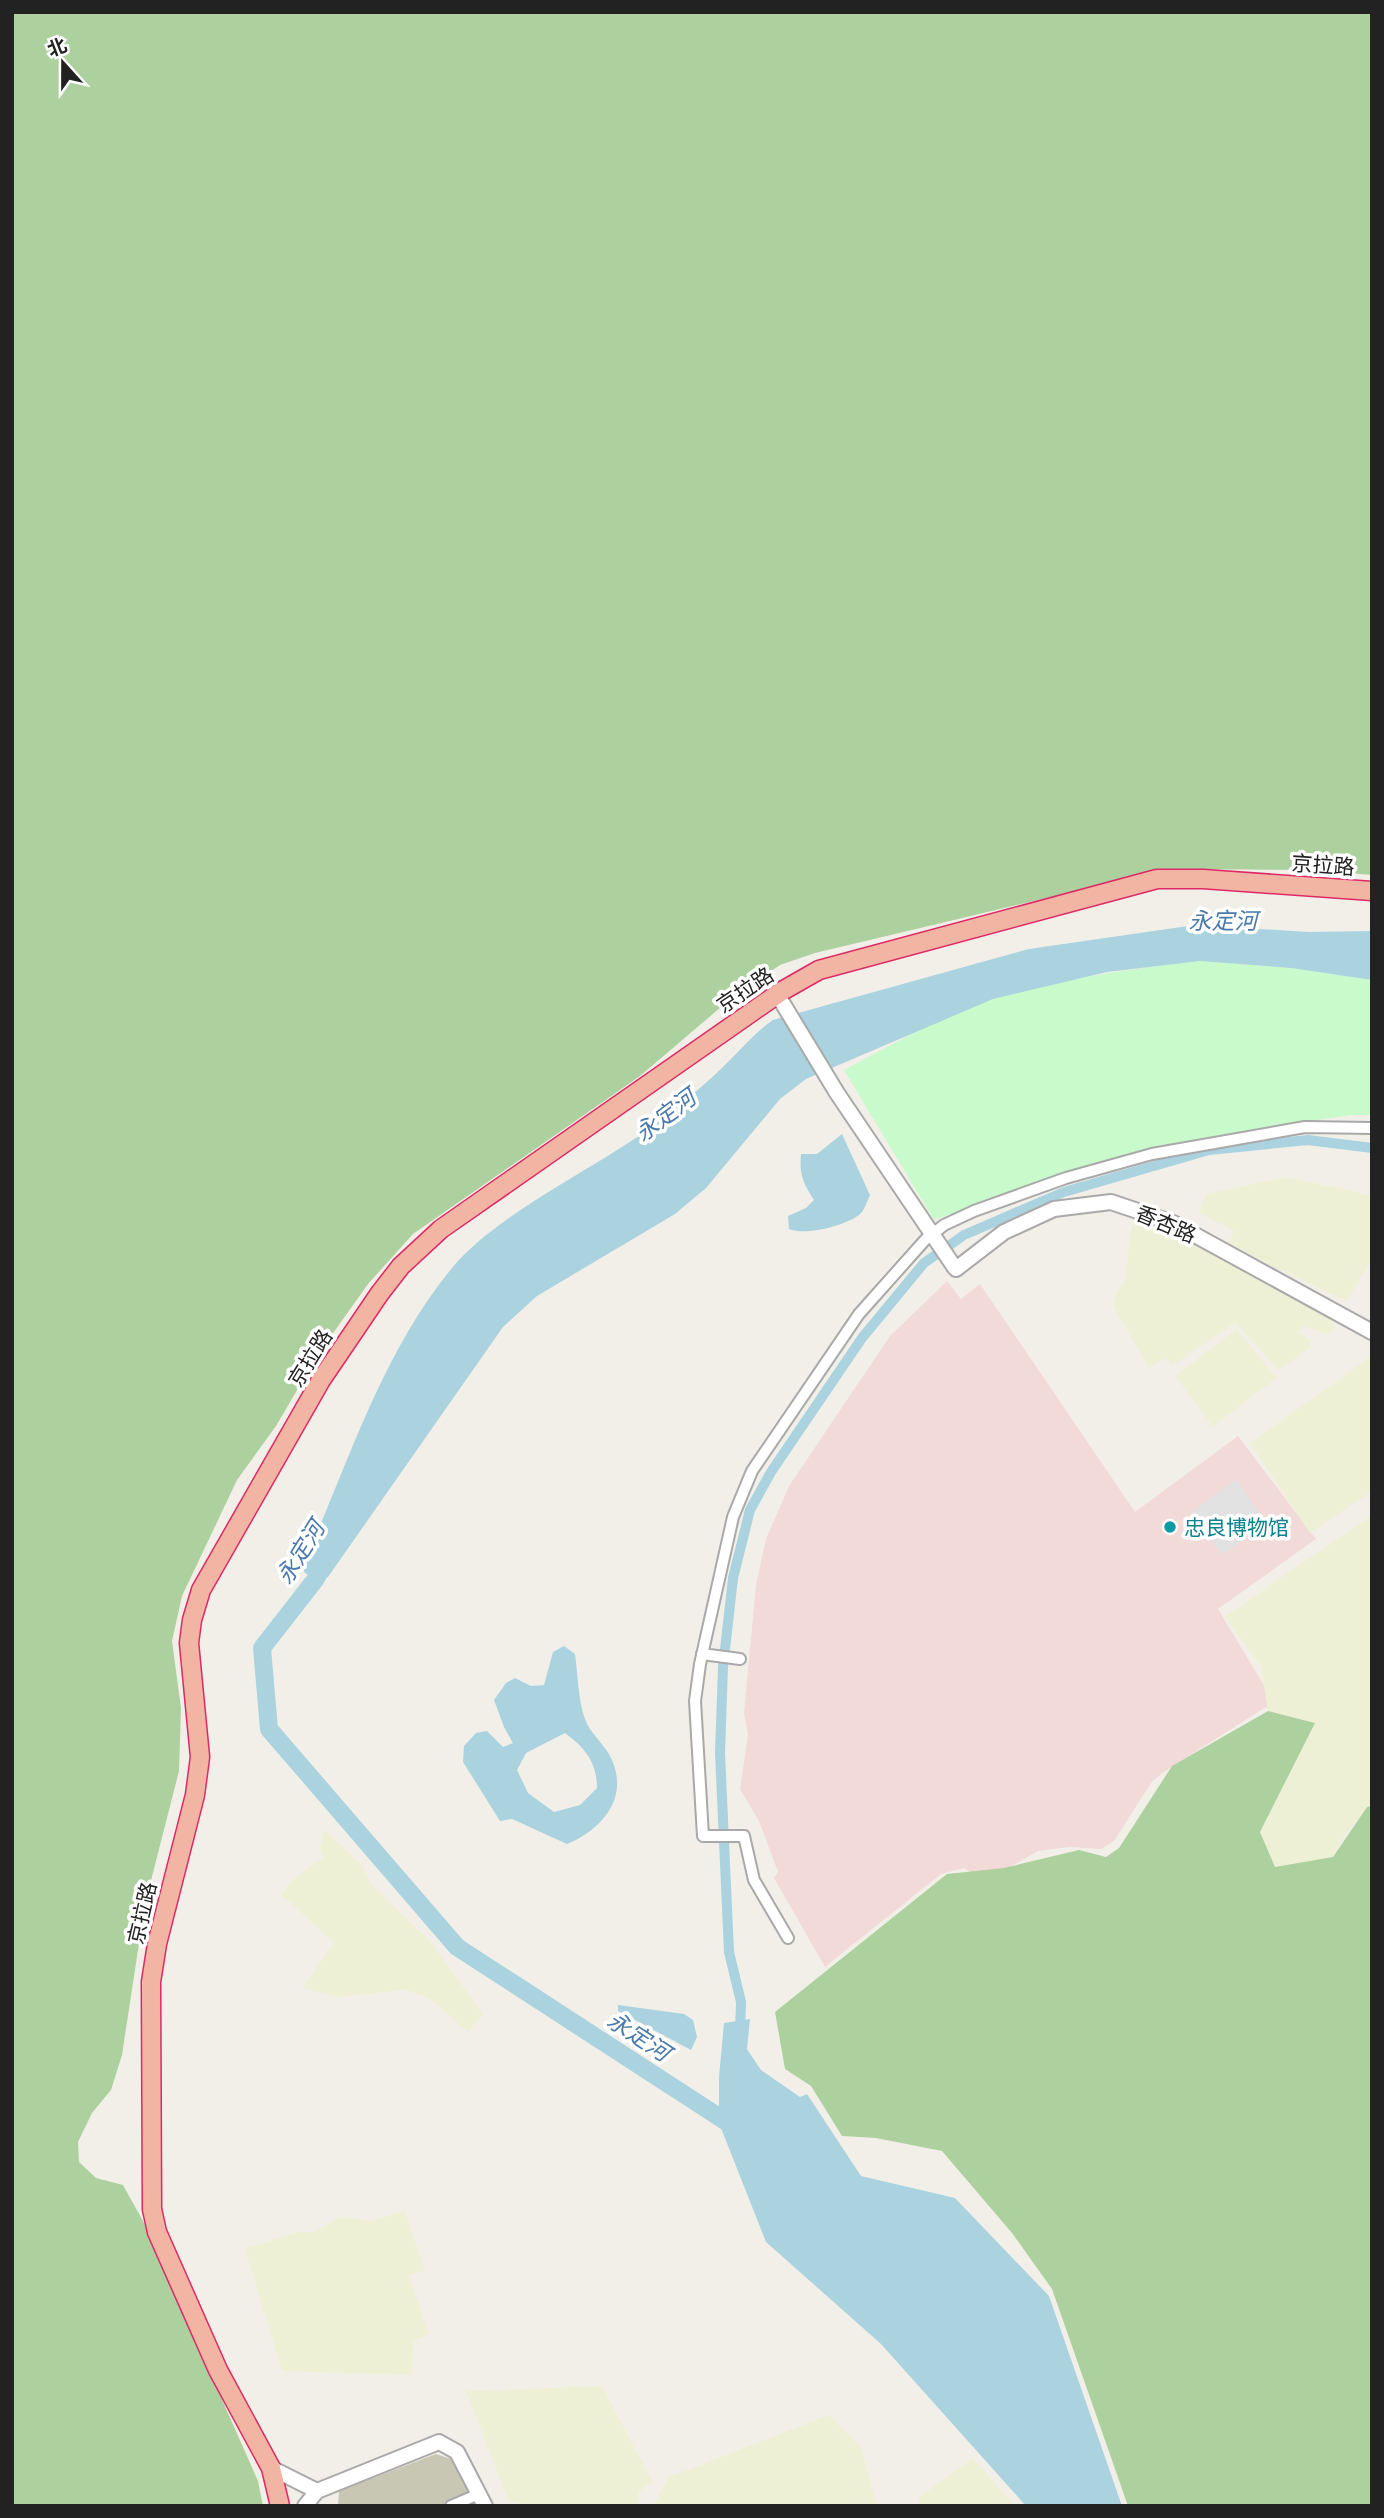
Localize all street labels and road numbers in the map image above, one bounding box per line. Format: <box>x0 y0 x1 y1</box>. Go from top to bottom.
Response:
street label: 京拉路 <box>1291 849 1355 881</box>
street label: 京拉路 <box>711 961 779 1019</box>
street label: 香杏路 <box>1132 1199 1200 1249</box>
street label: 京拉路 <box>282 1324 338 1392</box>
street label: 京拉路 <box>122 1879 162 1947</box>

